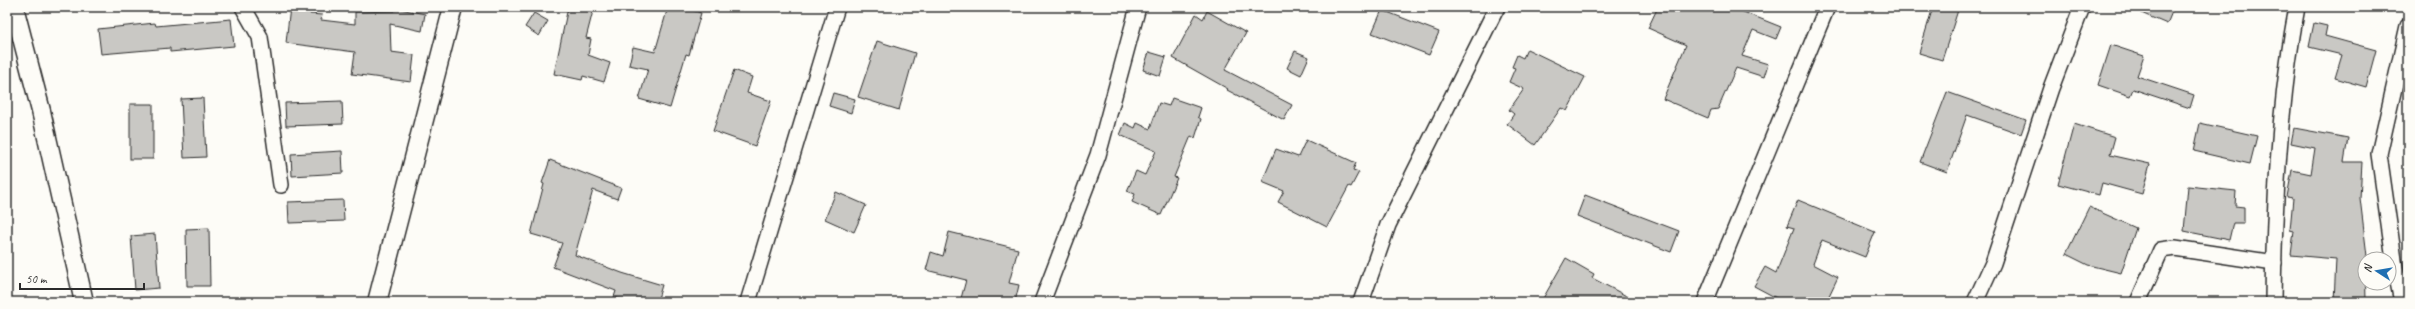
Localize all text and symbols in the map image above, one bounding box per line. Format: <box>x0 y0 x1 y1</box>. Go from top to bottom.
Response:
north arrow <box>2357 251 2397 291</box>
text: N <box>2360 262 2375 274</box>
scale bar <box>20 265 144 291</box>
text: 50 m <box>26 271 48 287</box>

